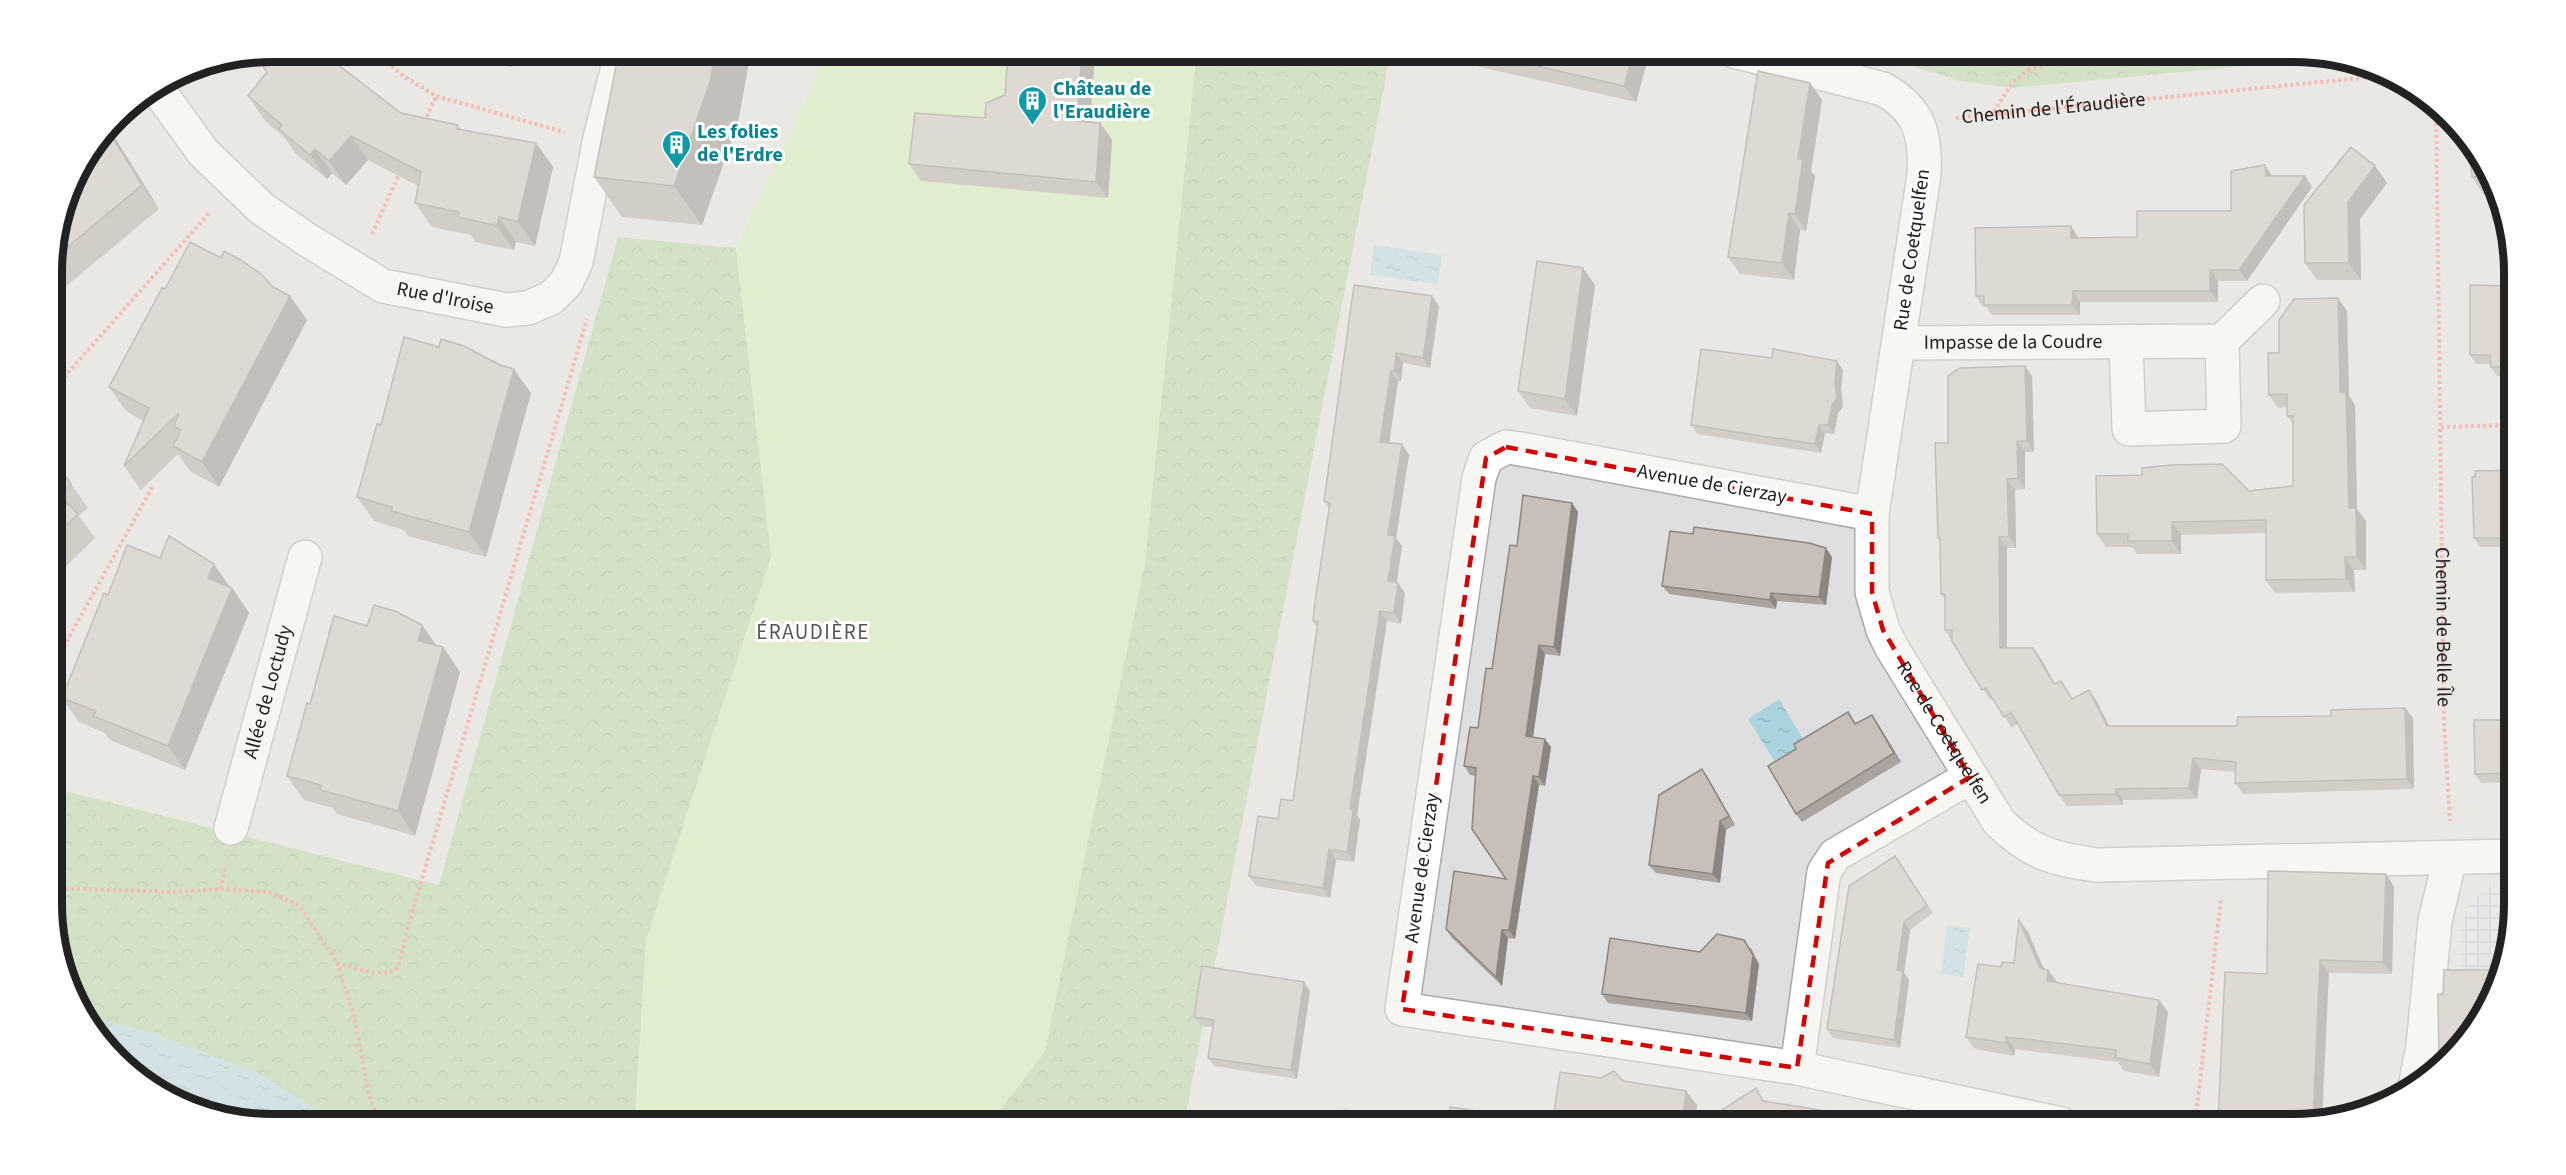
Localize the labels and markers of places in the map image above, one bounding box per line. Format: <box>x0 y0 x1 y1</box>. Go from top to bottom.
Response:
place label: Château de l'Eraudière <box>1053 75 1151 126</box>
building icon: Château de l'Eraudière <box>1016 84 1048 126</box>
place label: Les folies de l'Erdre <box>697 118 783 169</box>
building icon: Les folies de l'Erdre <box>660 128 692 170</box>

